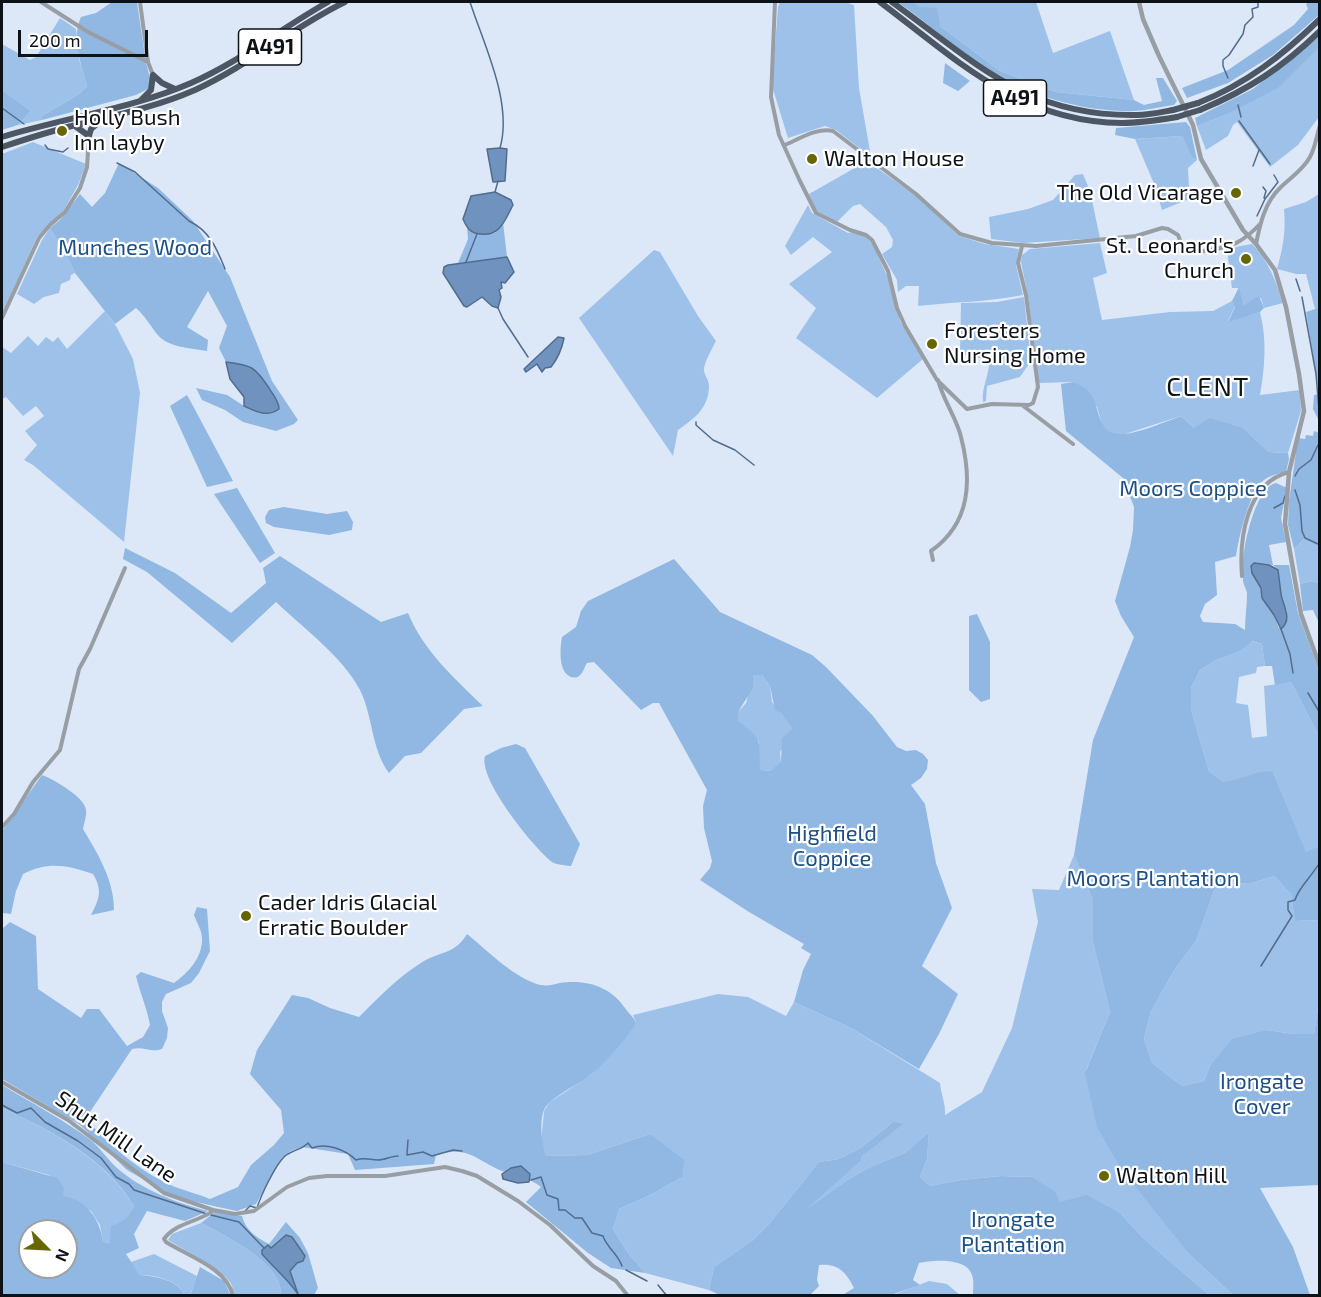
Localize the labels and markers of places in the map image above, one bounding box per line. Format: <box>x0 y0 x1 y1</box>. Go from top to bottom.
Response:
place label: Holly Bush Inn layby <box>74 105 180 156</box>
marker: Holly Bush Inn layby <box>55 124 69 138</box>
place label: Walton House <box>824 146 964 172</box>
marker: Walton House <box>805 152 819 166</box>
place label: The Old Vicarage <box>1056 180 1224 206</box>
marker: The Old Vicarage <box>1229 186 1243 200</box>
place label: St. Leonard's Church <box>1106 233 1234 284</box>
marker: St. Leonard's Church <box>1239 252 1253 266</box>
place label: Foresters Nursing Home <box>944 318 1086 370</box>
marker: Foresters Nursing Home <box>925 337 939 351</box>
place label: Cader Idris Glacial Erratic Boulder <box>258 890 437 942</box>
marker: Cader Idris Glacial Erratic Boulder <box>239 909 253 923</box>
place label: Walton Hill <box>1116 1163 1227 1189</box>
marker: Walton Hill <box>1097 1169 1111 1183</box>

